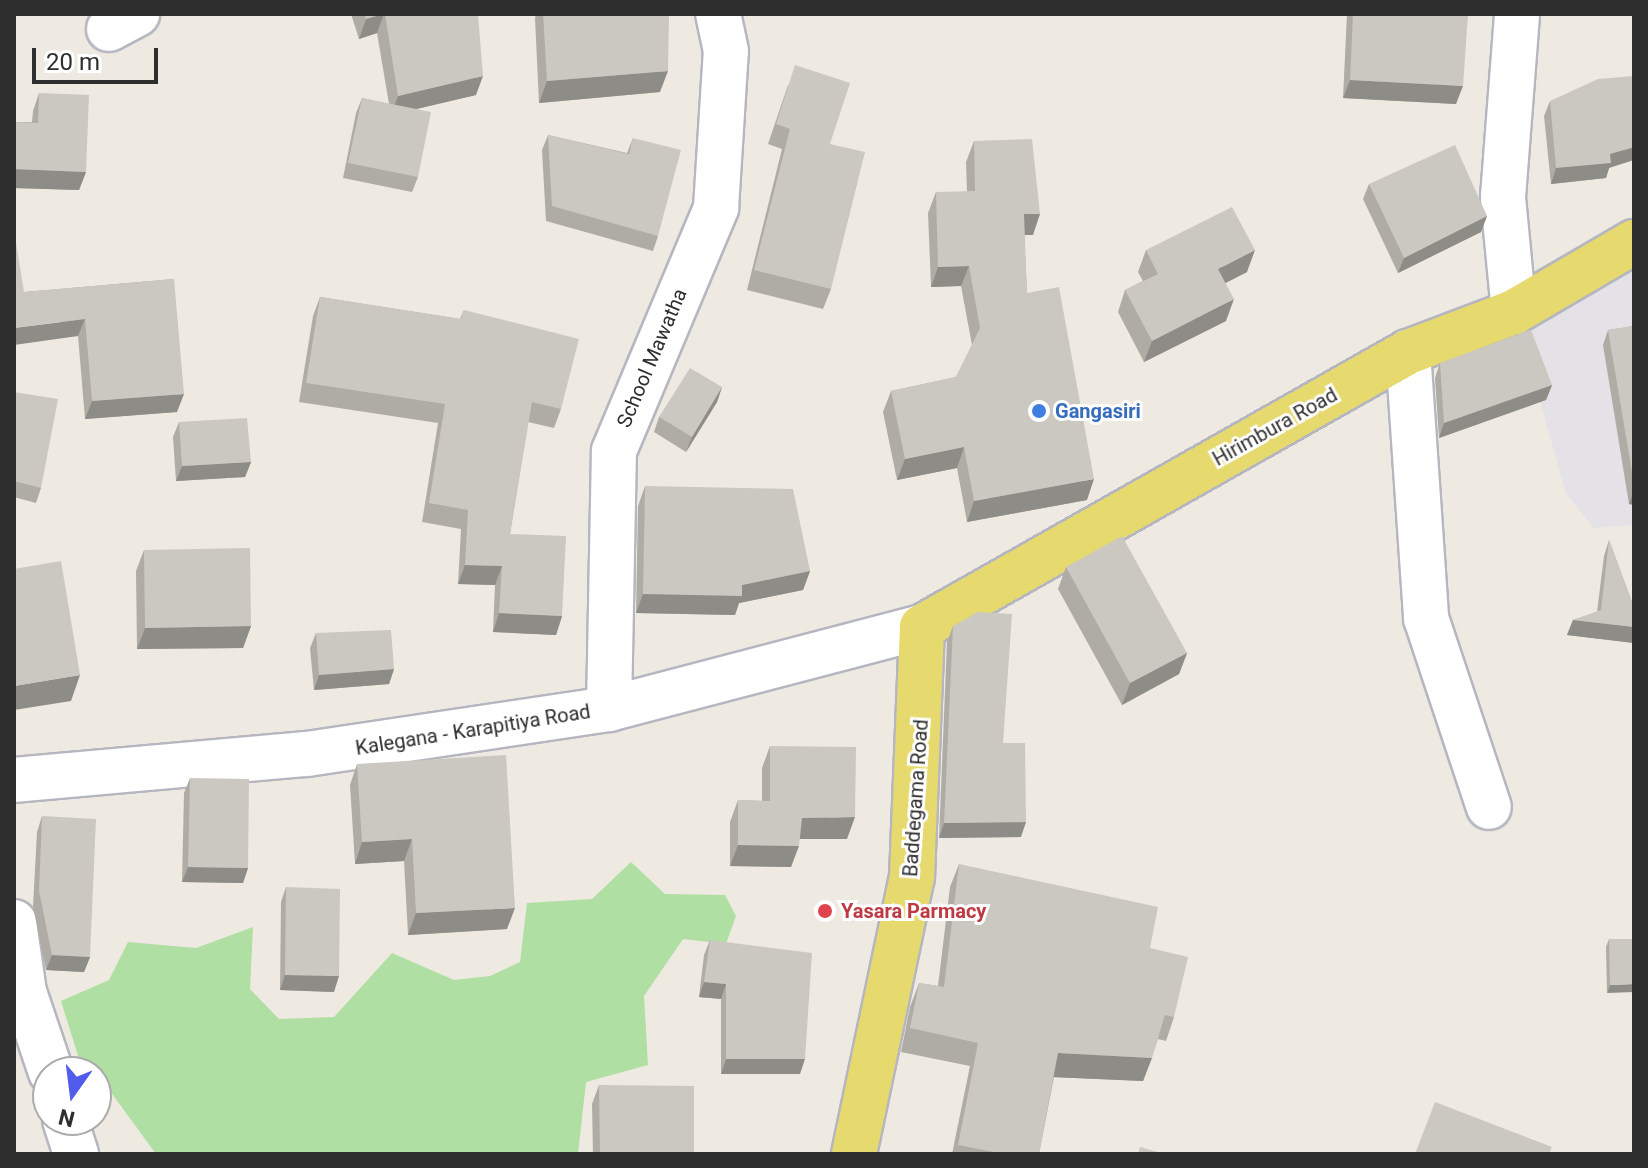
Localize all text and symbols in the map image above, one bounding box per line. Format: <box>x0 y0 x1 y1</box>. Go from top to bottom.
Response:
scale bar <box>36 32 162 82</box>
text: 20 m <box>46 48 100 76</box>
street label: School Mawatha <box>612 285 692 431</box>
street label: Hirimbura Road <box>1209 383 1341 471</box>
place label: Gangasiri <box>1055 399 1141 423</box>
marker: Gangasiri <box>1030 402 1048 420</box>
street label: Kalegana - Karapitiya Road <box>354 700 592 760</box>
street label: Baddegama Road <box>899 718 933 878</box>
place label: Yasara Parmacy <box>841 899 986 923</box>
marker: Yasara Parmacy <box>816 902 834 920</box>
north arrow <box>32 1056 112 1136</box>
text: N <box>56 1104 77 1132</box>

